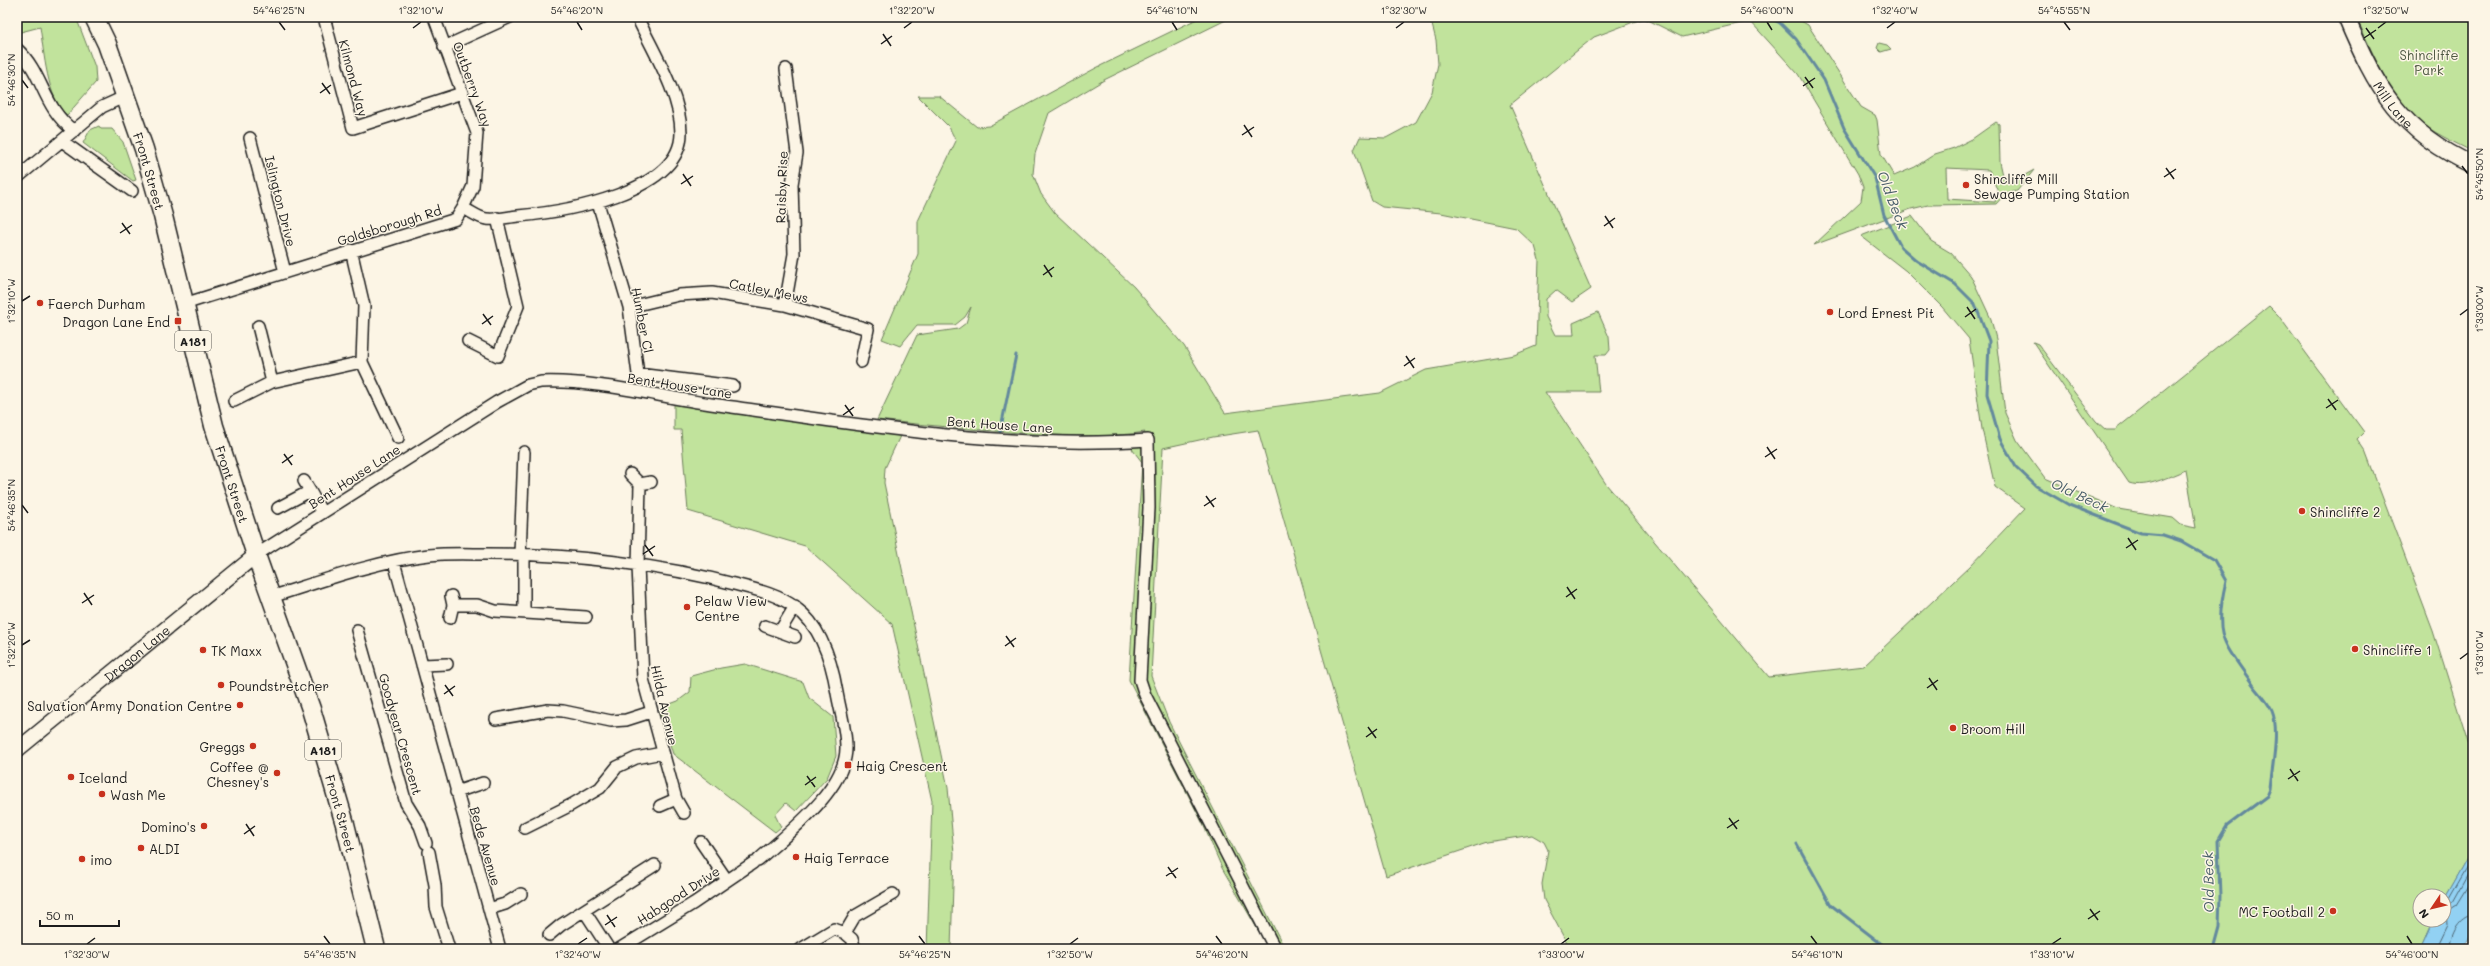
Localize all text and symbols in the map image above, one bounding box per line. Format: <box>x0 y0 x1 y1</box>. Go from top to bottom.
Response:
text: 54°46'25"N <box>253 3 305 17</box>
text: 1°32'10"W <box>399 3 444 17</box>
text: 54°46'20"N <box>551 3 603 17</box>
text: 1°32'20"W <box>889 3 935 17</box>
text: 54°46'10"N <box>1146 3 1198 17</box>
text: 1°32'30"W <box>1381 3 1427 17</box>
text: 54°46'00"N <box>1741 3 1793 17</box>
text: 1°32'40"W <box>1872 3 1918 17</box>
text: 54°45'55"N <box>2038 3 2090 17</box>
text: 1°32'50"W <box>2363 3 2409 17</box>
street label: Kilmond Way <box>336 38 373 119</box>
street label: Outberry Way <box>450 39 496 129</box>
park label: Shincliffe Park <box>2400 46 2458 78</box>
text: 54°46'30"N <box>4 54 18 106</box>
street label: Mill Lane <box>2370 78 2418 131</box>
street label: Front Street <box>130 130 169 212</box>
text: 54°45'50"N <box>2472 148 2486 200</box>
street label: Raisby Rise <box>771 150 791 224</box>
street label: Islington Drive <box>261 154 301 248</box>
water label: Old Beck <box>1873 168 1913 232</box>
place label: Shincliffe Mill Sewage Pumping Station <box>1974 170 2129 202</box>
marker: Shincliffe Mill Sewage Pumping Station <box>1961 180 1971 190</box>
street label: Goldsborough Rd <box>335 201 443 249</box>
street label: Catley Mews <box>728 274 810 306</box>
text: 1°32'10"W <box>4 278 18 323</box>
text: 1°33'00"W <box>2472 285 2486 332</box>
street label: Humber Cl <box>628 286 658 354</box>
place label: Faerch Durham <box>48 295 145 312</box>
marker: Faerch Durham <box>35 298 45 308</box>
place label: Lord Ernest Pit <box>1838 304 1935 321</box>
marker: Lord Ernest Pit <box>1825 307 1835 317</box>
place label: Dragon Lane End <box>63 313 170 330</box>
marker: Dragon Lane End <box>173 316 183 326</box>
road number: A181 <box>175 331 211 351</box>
street label: Bent House Lane <box>626 368 734 402</box>
street label: Bent House Lane <box>947 412 1053 436</box>
street label: Bent House Lane <box>305 440 403 512</box>
street label: Front Street <box>212 443 253 525</box>
water label: Old Beck <box>2048 474 2112 517</box>
text: 54°46'35"N <box>4 479 18 531</box>
place label: Shincliffe 2 <box>2310 503 2380 520</box>
marker: Shincliffe 2 <box>2297 506 2307 516</box>
place label: Pelaw View Centre <box>695 592 767 624</box>
marker: Pelaw View Centre <box>682 602 692 612</box>
street label: Dragon Lane <box>100 621 173 685</box>
text: 1°32'20"W <box>4 622 18 668</box>
text: 1°33'10"W <box>2472 630 2486 676</box>
place label: Shincliffe 1 <box>2363 641 2432 658</box>
place label: TK Maxx <box>211 642 262 659</box>
marker: Shincliffe 1 <box>2350 644 2360 654</box>
marker: TK Maxx <box>198 645 208 655</box>
street label: Hilda Avenue <box>647 663 683 747</box>
street label: Goodyear Crescent <box>376 671 427 797</box>
place label: Poundstretcher <box>229 677 329 694</box>
marker: Poundstretcher <box>216 680 226 690</box>
place label: Salvation Army Donation Centre <box>27 697 232 714</box>
marker: Salvation Army Donation Centre <box>235 700 245 710</box>
place label: Broom Hill <box>1961 720 2025 737</box>
marker: Broom Hill <box>1948 723 1958 733</box>
place label: Greggs <box>199 738 245 755</box>
road number: A181 <box>305 740 341 760</box>
marker: Greggs <box>248 741 258 751</box>
place label: Haig Crescent <box>856 757 948 774</box>
place label: Coffee @ Chesney's <box>207 758 269 790</box>
marker: Haig Crescent <box>843 760 853 770</box>
marker: Coffee @ Chesney's <box>272 768 282 778</box>
place label: Iceland <box>79 769 127 786</box>
marker: Iceland <box>66 772 76 782</box>
street label: Front Street <box>322 772 360 854</box>
place label: Wash Me <box>110 786 166 803</box>
marker: Wash Me <box>97 789 107 799</box>
street label: Bede Avenue <box>467 804 505 888</box>
place label: Domino's <box>141 818 196 835</box>
marker: Domino's <box>199 821 209 831</box>
place label: ALDI <box>149 840 180 857</box>
marker: ALDI <box>136 843 146 853</box>
place label: Haig Terrace <box>804 849 889 866</box>
place label: imo <box>90 851 112 868</box>
water label: Old Beck <box>2198 851 2218 913</box>
marker: Haig Terrace <box>791 852 801 862</box>
marker: imo <box>77 854 87 864</box>
street label: Habgood Drive <box>633 862 723 928</box>
north arrow <box>2412 888 2452 928</box>
scale bar <box>40 902 119 928</box>
place label: MC Football 2 <box>2238 903 2325 920</box>
marker: MC Football 2 <box>2328 906 2338 916</box>
text: N <box>2415 906 2432 922</box>
text: 50 m <box>46 907 74 923</box>
text: 1°32'30"W <box>64 947 110 961</box>
text: 54°46'35"N <box>304 947 356 961</box>
text: 1°32'40"W <box>555 947 601 961</box>
text: 54°46'25"N <box>899 947 951 961</box>
text: 1°32'50"W <box>1047 947 1093 961</box>
text: 54°46'20"N <box>1196 947 1248 961</box>
text: 1°33'00"W <box>1538 947 1585 961</box>
text: 54°46'10"N <box>1791 947 1843 961</box>
text: 1°33'10"W <box>2029 947 2075 961</box>
text: 54°46'00"N <box>2386 947 2438 961</box>

